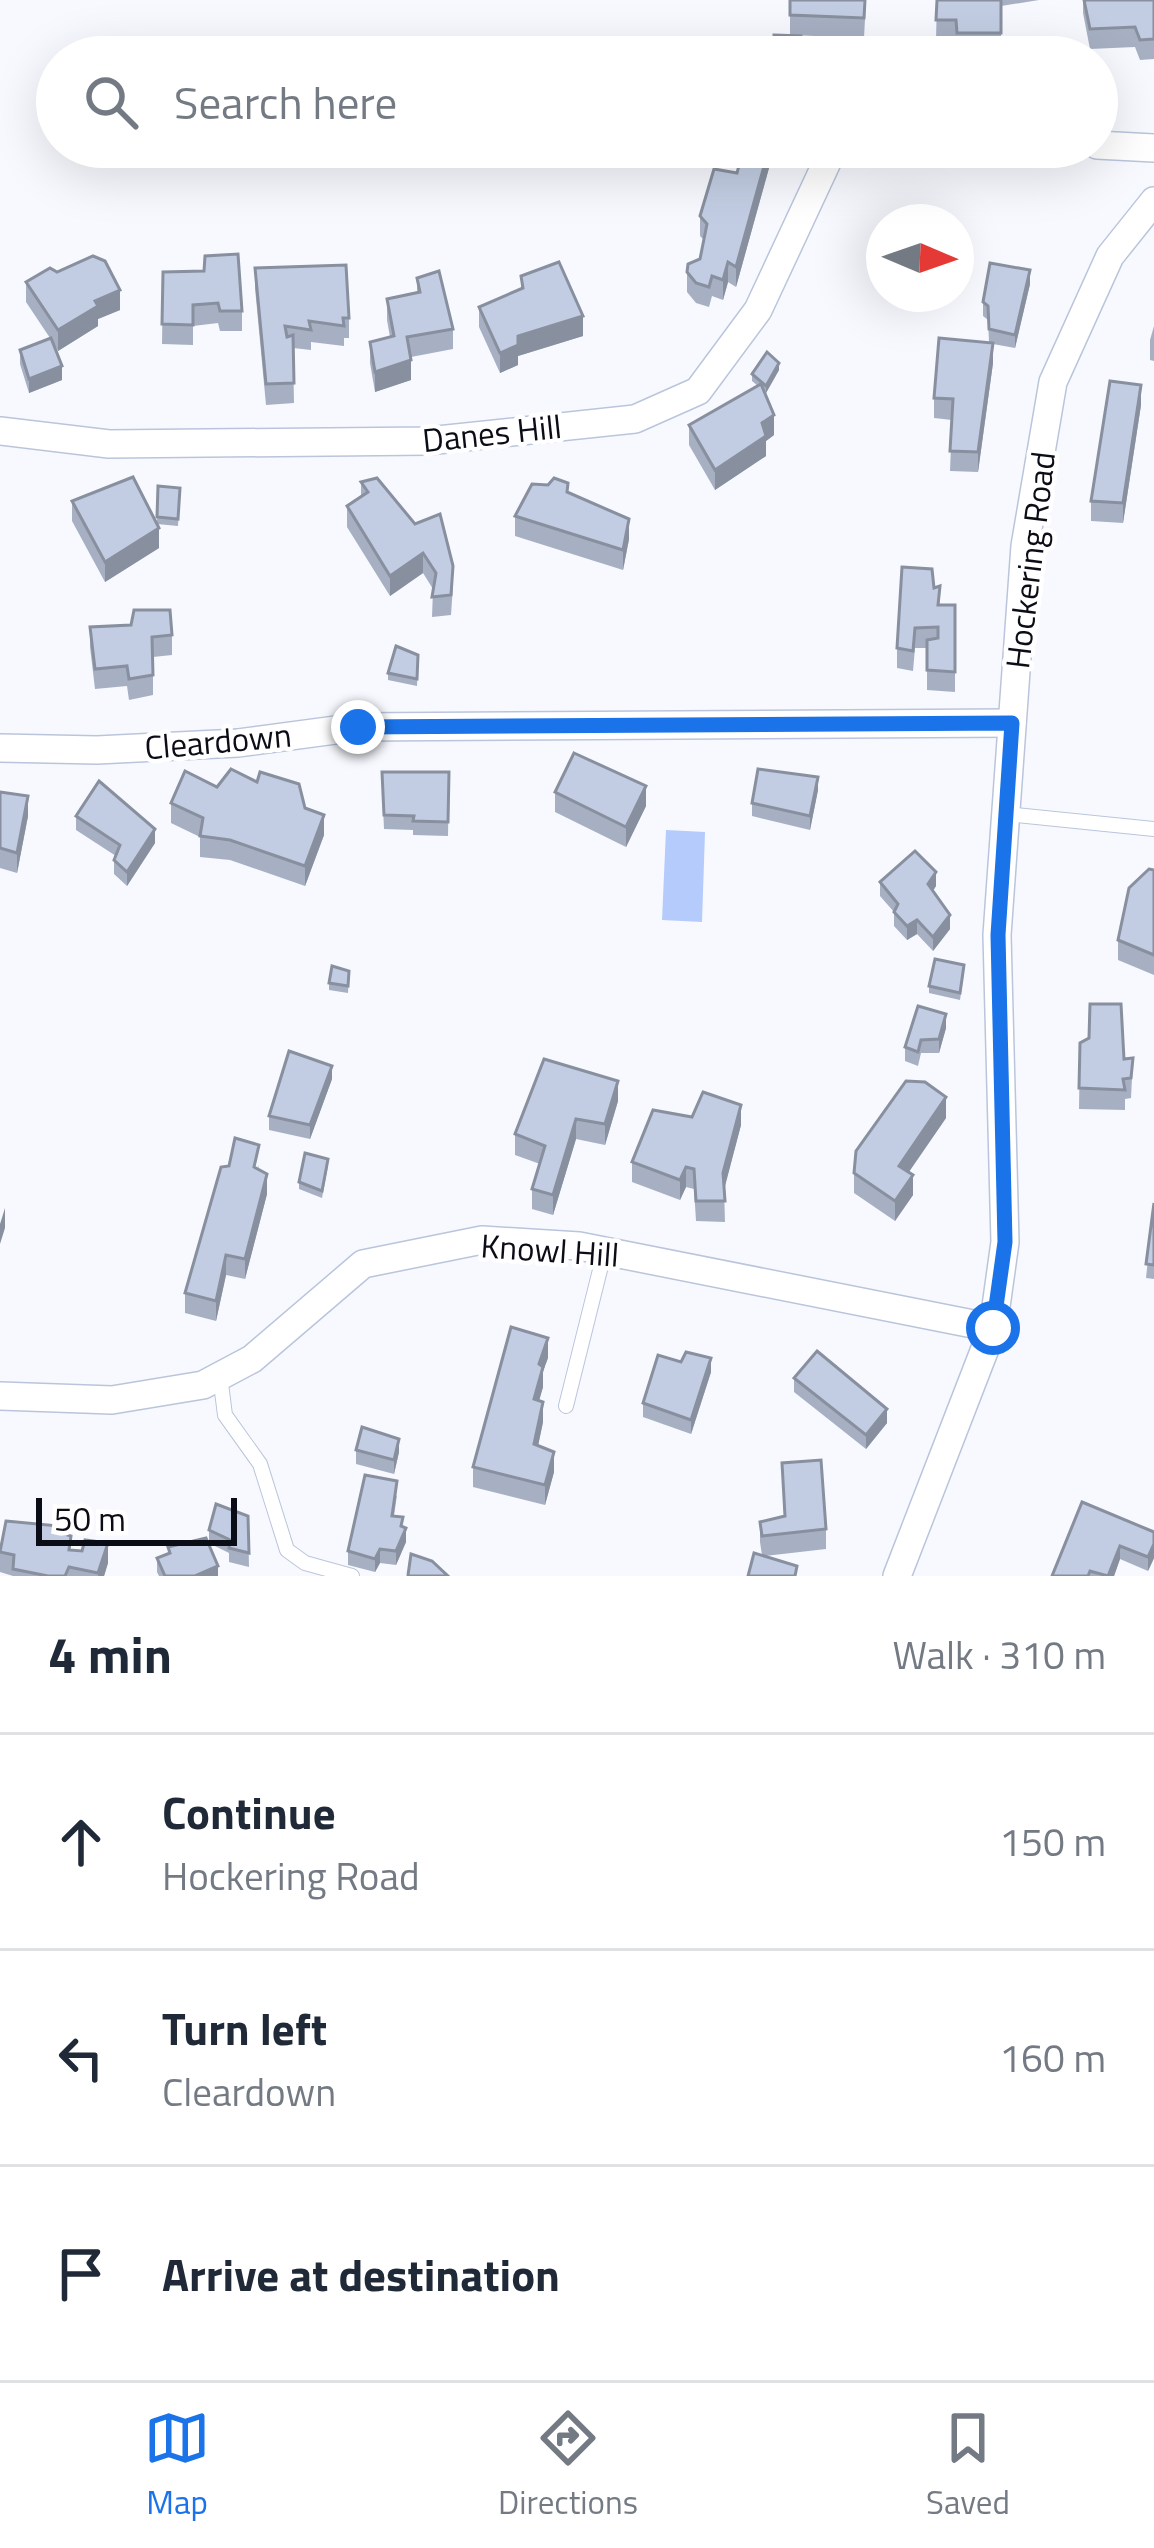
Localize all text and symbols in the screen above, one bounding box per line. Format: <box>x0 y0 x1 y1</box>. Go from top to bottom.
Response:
search box <box>36 36 1118 168</box>
text: Search here <box>174 68 397 136</box>
icon: search <box>78 69 144 135</box>
north arrow <box>866 204 974 312</box>
street label: Danes Hill <box>420 401 564 465</box>
street label: Hockering Road <box>992 449 1068 671</box>
route end <box>331 700 385 754</box>
street label: Cleardown <box>142 710 294 772</box>
street label: Knowl Hill <box>479 1220 621 1280</box>
route start <box>966 1301 1020 1355</box>
scale bar <box>36 1492 237 1545</box>
text: 50 m <box>54 1494 126 1544</box>
text: 4 min <box>48 1615 172 1693</box>
text: Walk · 310 m <box>892 1625 1106 1684</box>
text: Continue <box>162 1778 336 1846</box>
icon: ahead <box>48 1809 114 1875</box>
text: 150 m <box>999 1812 1106 1871</box>
text: Hockering Road <box>162 1846 420 1905</box>
text: Turn left <box>162 1994 327 2062</box>
icon: left <box>48 2025 114 2091</box>
text: 160 m <box>999 2028 1106 2087</box>
text: Cleardown <box>162 2062 336 2121</box>
text: Arrive at destination <box>162 2240 560 2308</box>
icon: arrive <box>48 2241 114 2307</box>
tab: Map <box>144 2405 210 2527</box>
tab: Directions <box>498 2405 638 2527</box>
tab: Saved <box>926 2405 1010 2527</box>

